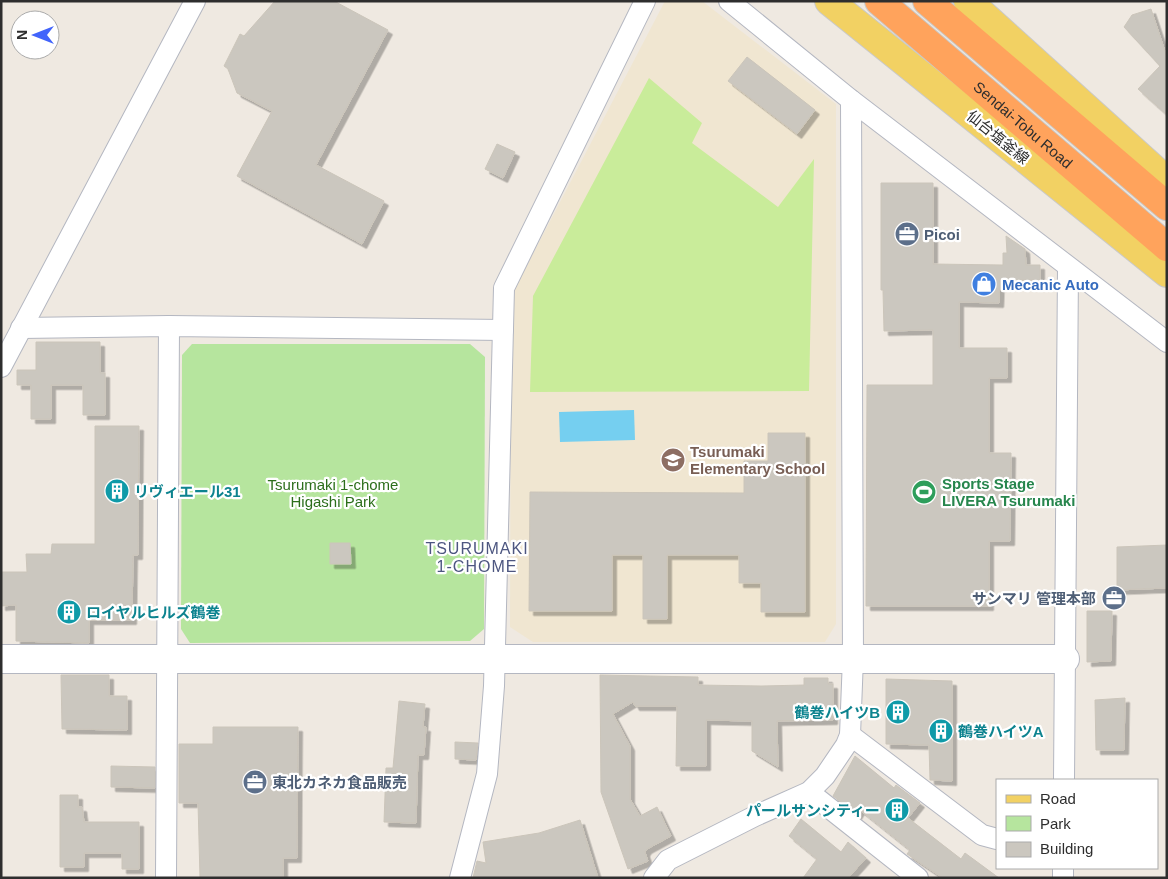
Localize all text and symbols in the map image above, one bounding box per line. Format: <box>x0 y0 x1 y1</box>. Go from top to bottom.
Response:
north arrow <box>10 10 60 60</box>
text: N <box>14 30 30 40</box>
street label: Sendai-Tobu Road <box>971 78 1076 171</box>
street label: 仙台塩釜線 <box>964 107 1032 167</box>
office icon: Picoi <box>894 221 920 247</box>
place label: Picoi <box>924 226 960 243</box>
shop icon: Mecanic Auto <box>971 271 997 297</box>
place label: Mecanic Auto <box>1002 276 1099 293</box>
place label: Tsurumaki Elementary School <box>690 443 825 477</box>
school or university icon: Tsurumaki Elementary School <box>660 447 686 473</box>
place label: Sports Stage LIVERA Tsurumaki <box>942 475 1075 509</box>
park label: Tsurumaki 1-chome Higashi Park <box>268 476 398 510</box>
building icon: リヴィエール31 <box>104 478 130 504</box>
sports icon: Sports Stage LIVERA Tsurumaki <box>911 479 937 505</box>
place label: リヴィエール31 <box>134 483 241 500</box>
district label: TSURUMAKI 1-CHOME <box>425 540 529 575</box>
office icon: サンマリ 管理本部 <box>1101 585 1127 611</box>
place label: サンマリ 管理本部 <box>972 590 1096 607</box>
building icon: ロイヤルヒルズ鶴巻 <box>56 599 82 625</box>
place label: ロイヤルヒルズ鶴巻 <box>86 604 221 621</box>
building icon: 鶴巻ハイツB <box>885 699 911 725</box>
place label: 鶴巻ハイツB <box>794 704 880 721</box>
building icon: 鶴巻ハイツA <box>928 718 954 744</box>
place label: 鶴巻ハイツA <box>958 723 1044 740</box>
office icon: 東北カネカ食品販売 <box>242 769 268 795</box>
place label: 東北カネカ食品販売 <box>272 774 407 791</box>
legend <box>996 779 1158 869</box>
text: Road <box>1040 790 1076 807</box>
building icon: パールサンシティー <box>884 797 910 823</box>
place label: パールサンシティー <box>746 802 880 819</box>
text: Park <box>1040 815 1071 832</box>
text: Building <box>1040 840 1093 857</box>

